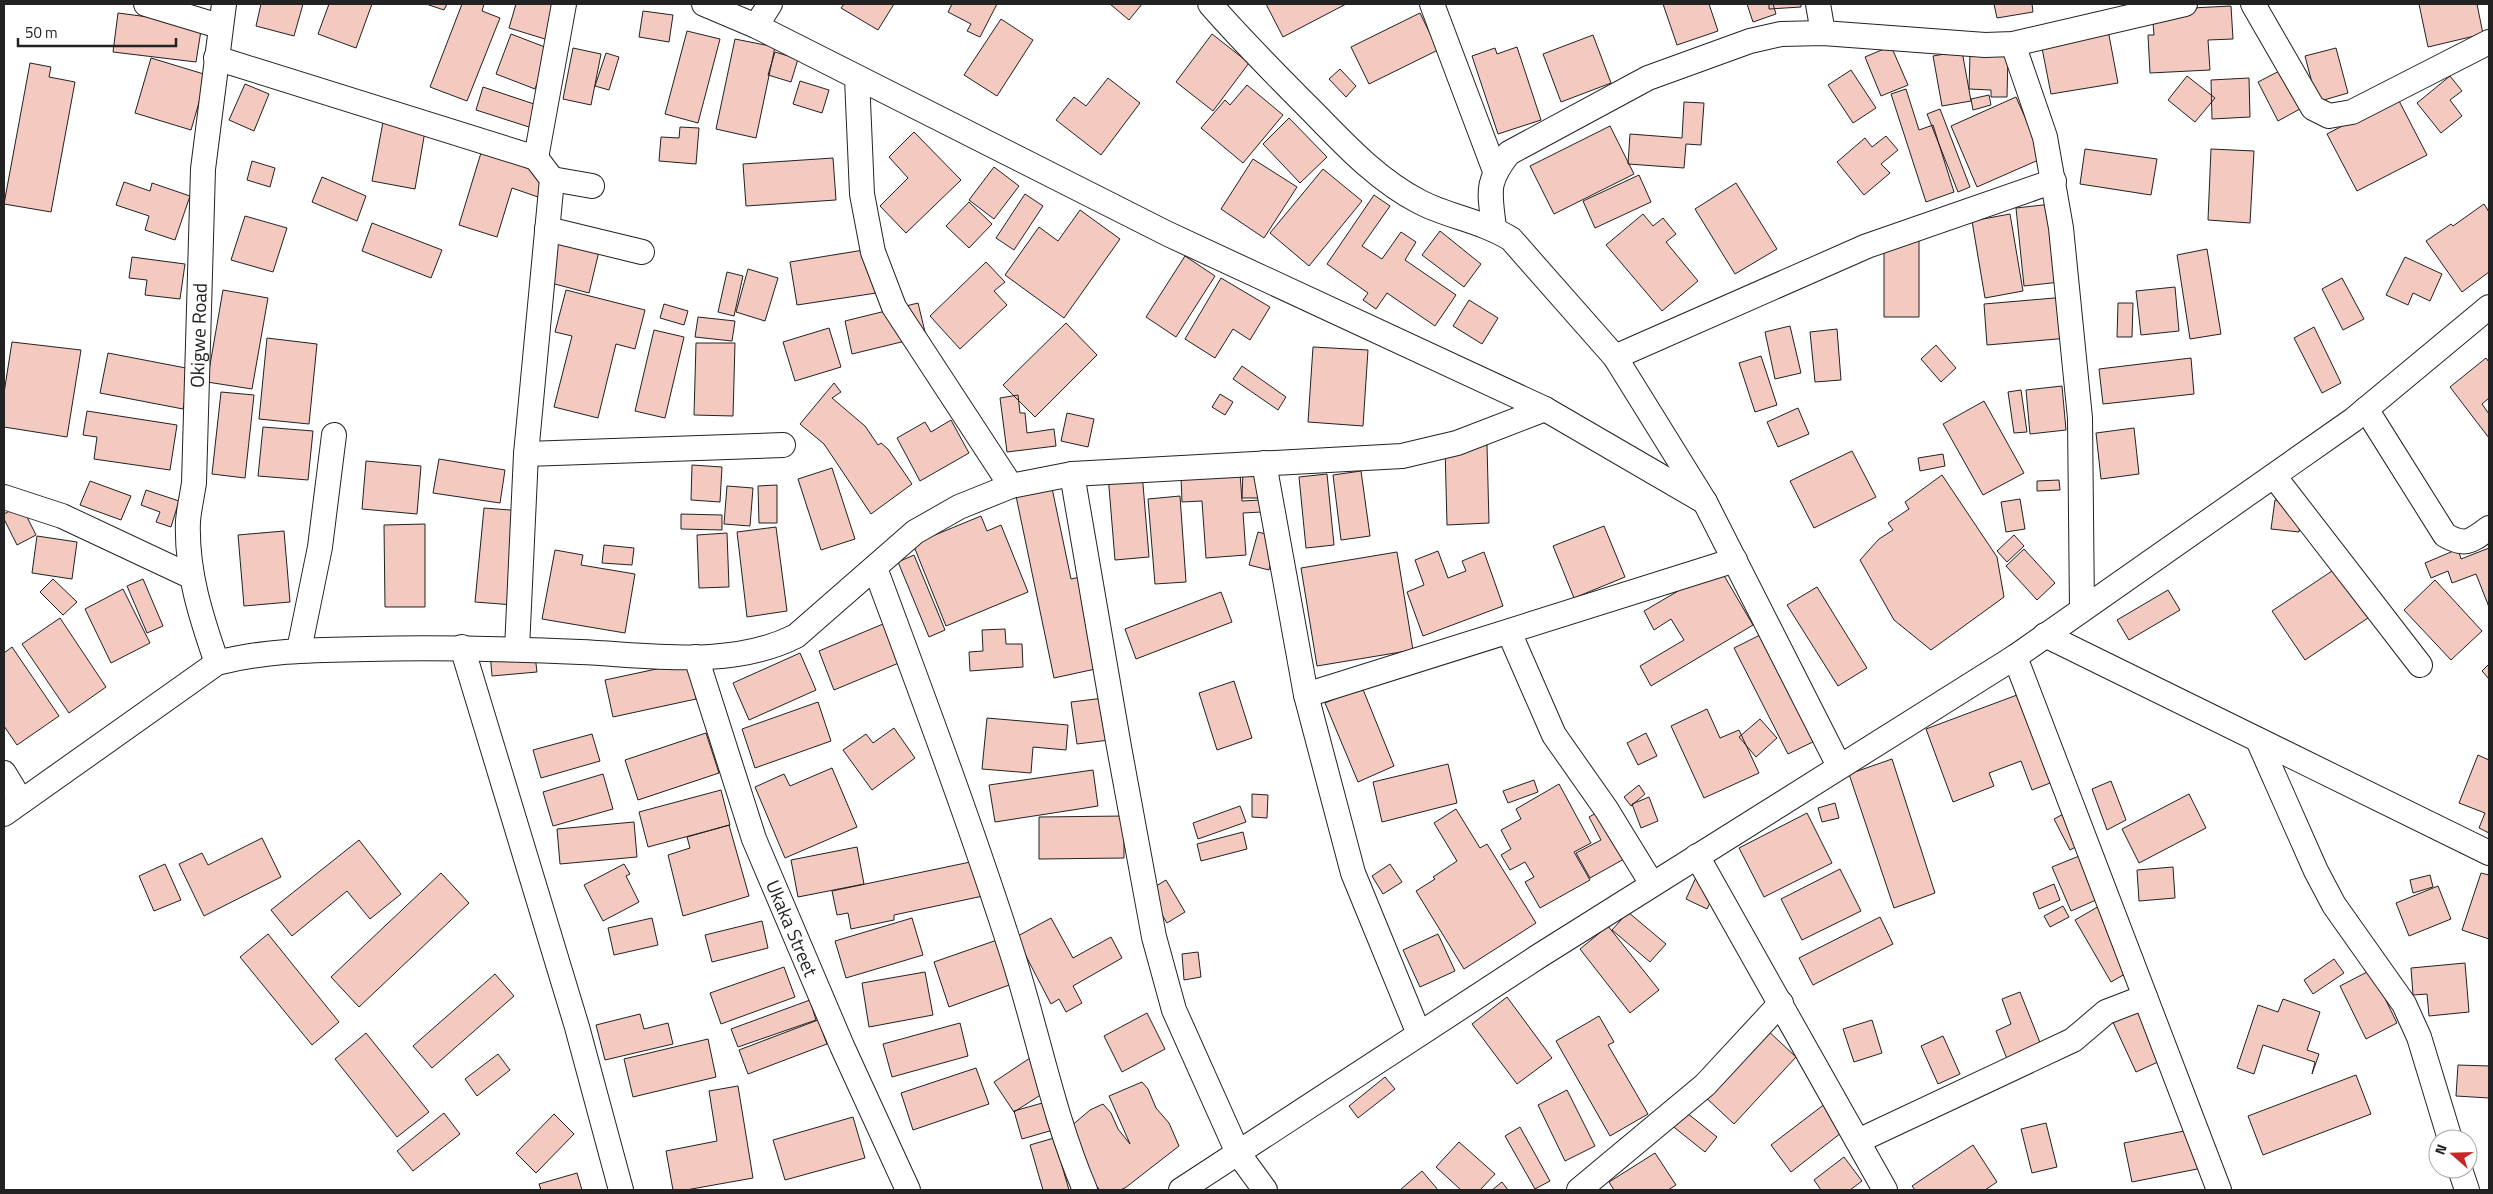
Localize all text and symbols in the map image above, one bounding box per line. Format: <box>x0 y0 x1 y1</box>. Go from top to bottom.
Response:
scale bar <box>18 15 175 47</box>
text: 50 m <box>25 21 58 44</box>
street label: Okigwe Road <box>182 282 214 388</box>
street label: Ukaka Street <box>759 875 826 981</box>
north arrow <box>2428 1129 2478 1179</box>
text: N <box>2429 1141 2452 1158</box>

